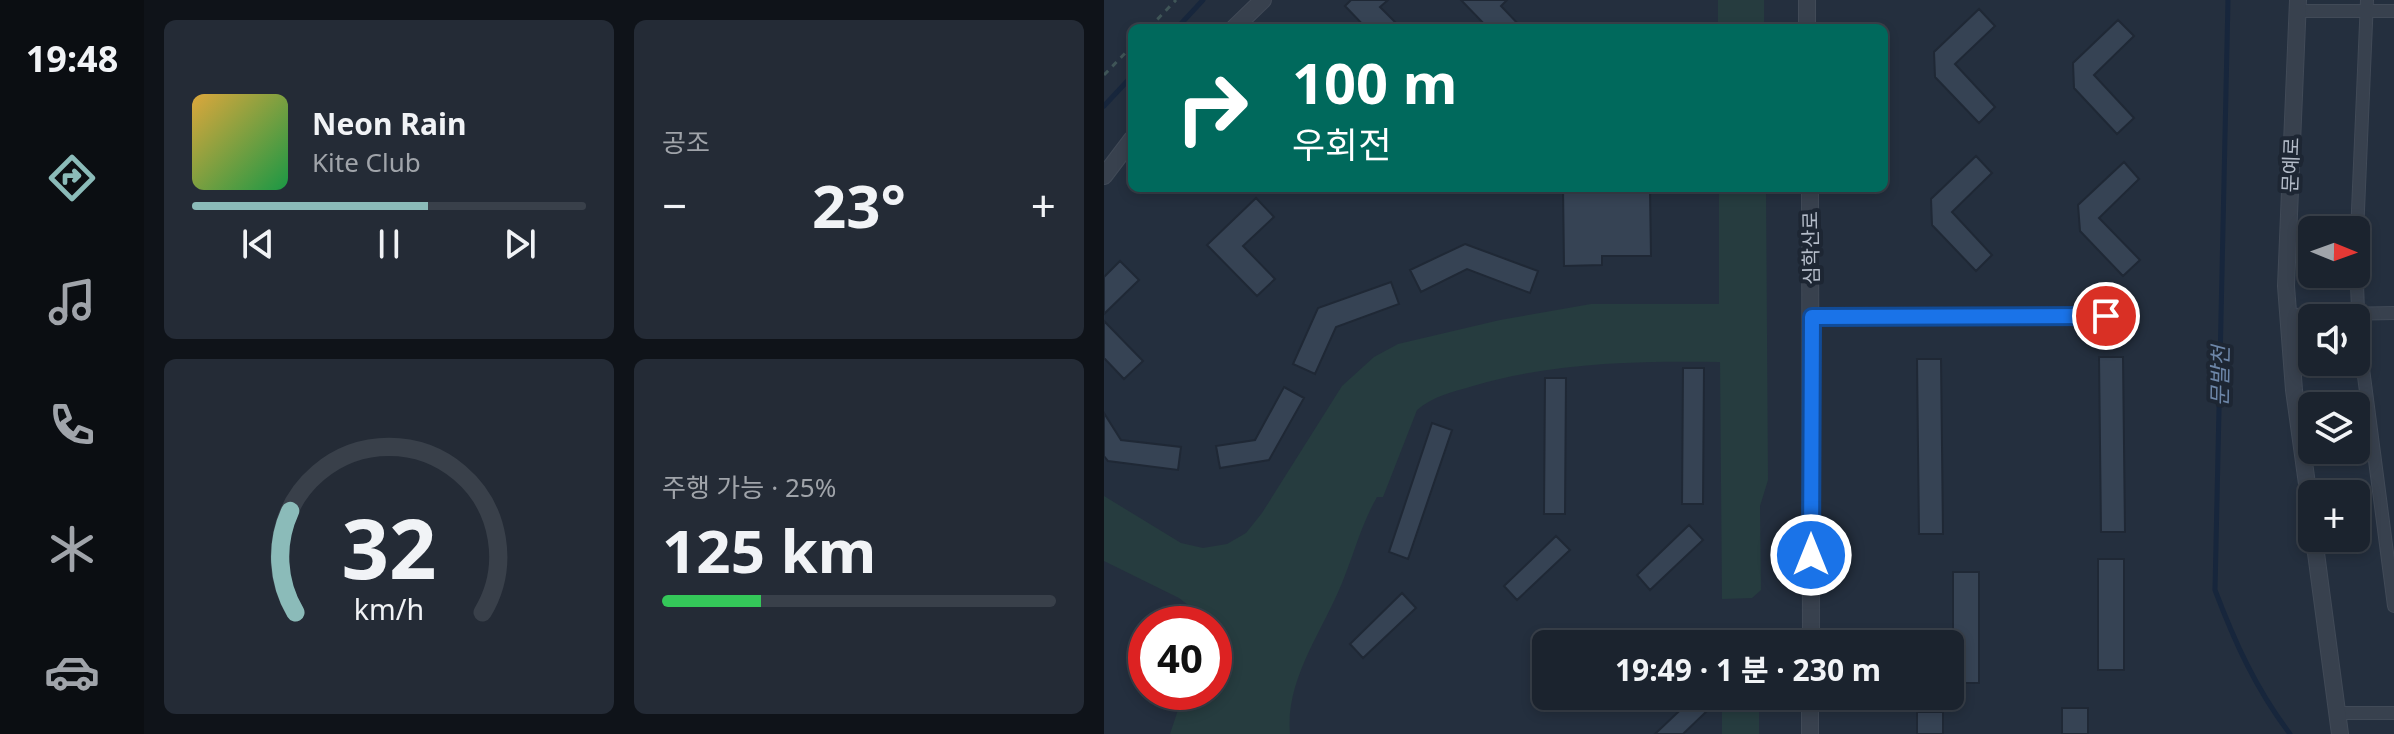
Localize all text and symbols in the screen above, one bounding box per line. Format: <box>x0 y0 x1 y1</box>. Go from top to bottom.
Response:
text: 19:48 <box>26 34 118 83</box>
text: 100 m <box>1292 44 1457 120</box>
icon: right <box>1160 56 1264 160</box>
text: Neon Rain <box>312 103 466 144</box>
text: 우회전 <box>1292 120 1391 169</box>
text: 공조 <box>662 124 710 160</box>
street label: 문예로 <box>2276 137 2305 193</box>
text: Kite Club <box>312 144 421 180</box>
icon: directions <box>44 150 100 206</box>
text: 23° <box>812 164 906 246</box>
text: − <box>662 175 687 235</box>
text: + <box>1031 175 1056 235</box>
street label: 심학산로 <box>1796 211 1825 285</box>
north arrow <box>2298 216 2370 288</box>
map controls <box>2298 216 2370 552</box>
icon: previous <box>236 222 280 266</box>
icon: pause <box>367 222 411 266</box>
icon: next <box>498 222 542 266</box>
icon: music <box>44 274 100 330</box>
pin <box>2072 282 2140 350</box>
icon: arrive <box>2084 294 2128 338</box>
button: sound <box>2298 304 2370 376</box>
water label: 문발천 <box>2203 343 2235 407</box>
button: layers <box>2298 392 2370 464</box>
icon: phone <box>44 397 100 453</box>
text: 주행 가능 · 25% <box>662 469 836 505</box>
button: + <box>2298 480 2370 552</box>
text: 32 <box>341 489 437 602</box>
text: 125 km <box>662 509 876 591</box>
position arrow <box>1769 513 1853 597</box>
icon: climate <box>44 521 100 577</box>
text: km/h <box>354 589 424 628</box>
speed limit sign: 40 <box>1128 606 1232 710</box>
icon: car <box>44 644 100 700</box>
text: 19:49 · 1 분 · 230 m <box>1615 649 1881 690</box>

